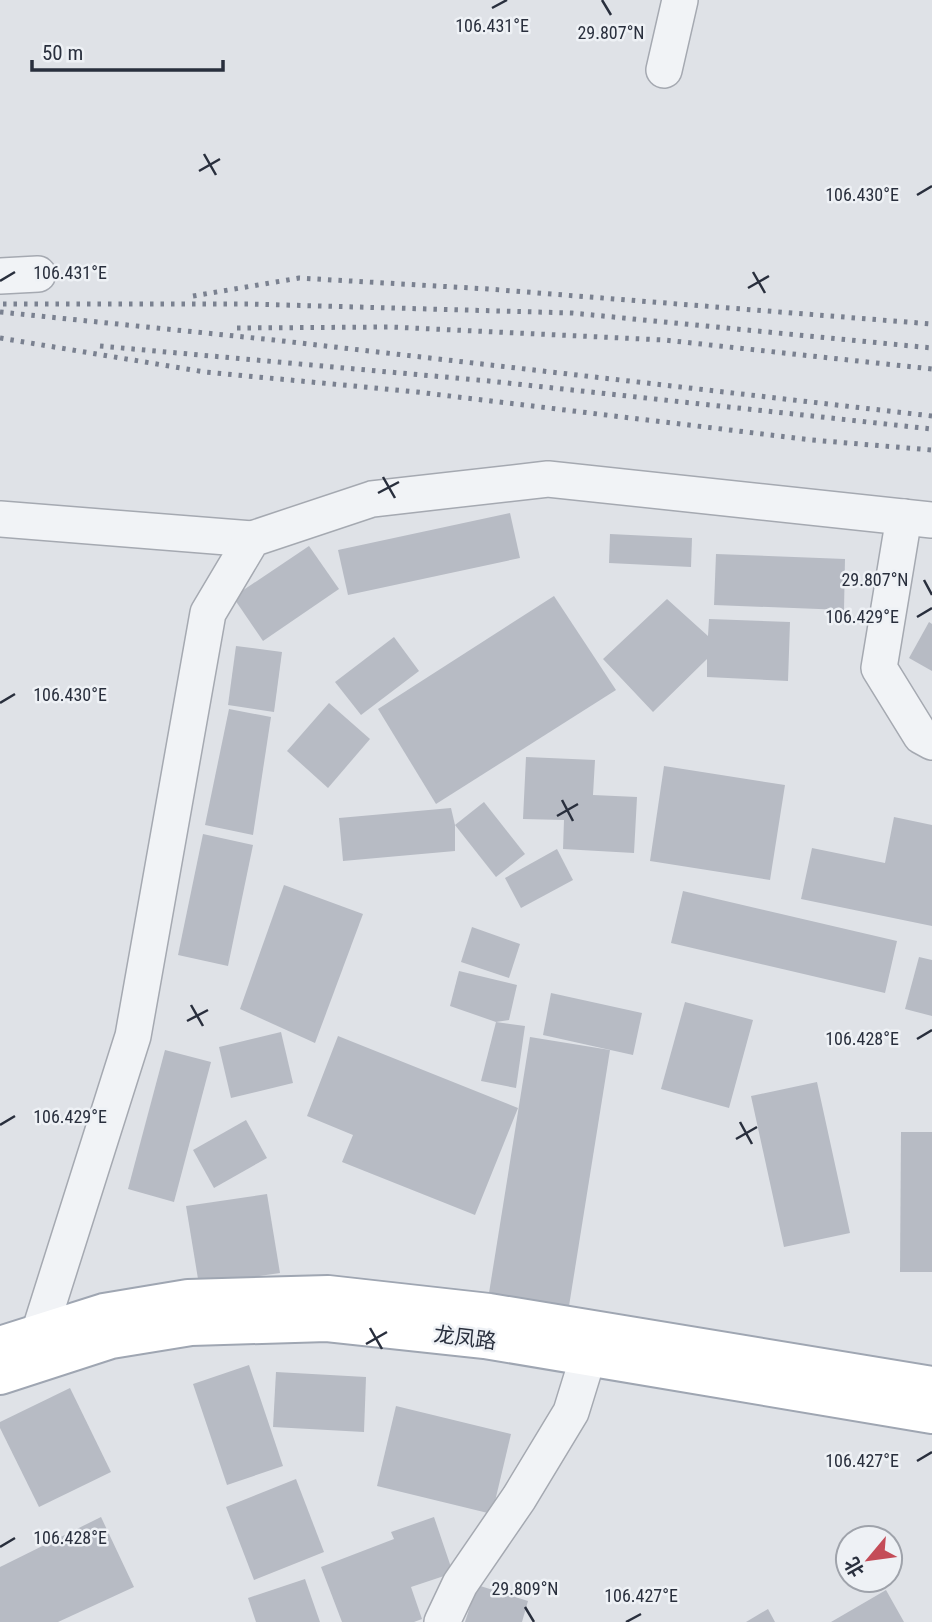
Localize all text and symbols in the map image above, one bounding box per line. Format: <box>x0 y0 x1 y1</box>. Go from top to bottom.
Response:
text: 106.431°E <box>455 15 529 36</box>
text: 29.807°N <box>577 22 645 43</box>
scale bar <box>32 28 222 72</box>
text: 50 m <box>42 41 83 65</box>
text: 106.430°E <box>825 184 899 205</box>
text: 106.431°E <box>33 262 107 283</box>
text: 29.807°N <box>841 569 909 590</box>
text: 106.429°E <box>825 606 899 627</box>
text: 106.430°E <box>33 684 107 705</box>
text: 106.428°E <box>825 1028 899 1049</box>
text: 106.429°E <box>33 1106 107 1127</box>
street label: 龙凤路 <box>432 1322 498 1354</box>
text: 106.427°E <box>825 1450 899 1471</box>
north arrow <box>834 1524 904 1594</box>
text: 106.428°E <box>33 1527 107 1548</box>
text: 北 <box>840 1553 869 1581</box>
text: 29.809°N <box>491 1578 559 1599</box>
text: 106.427°E <box>604 1585 678 1606</box>

